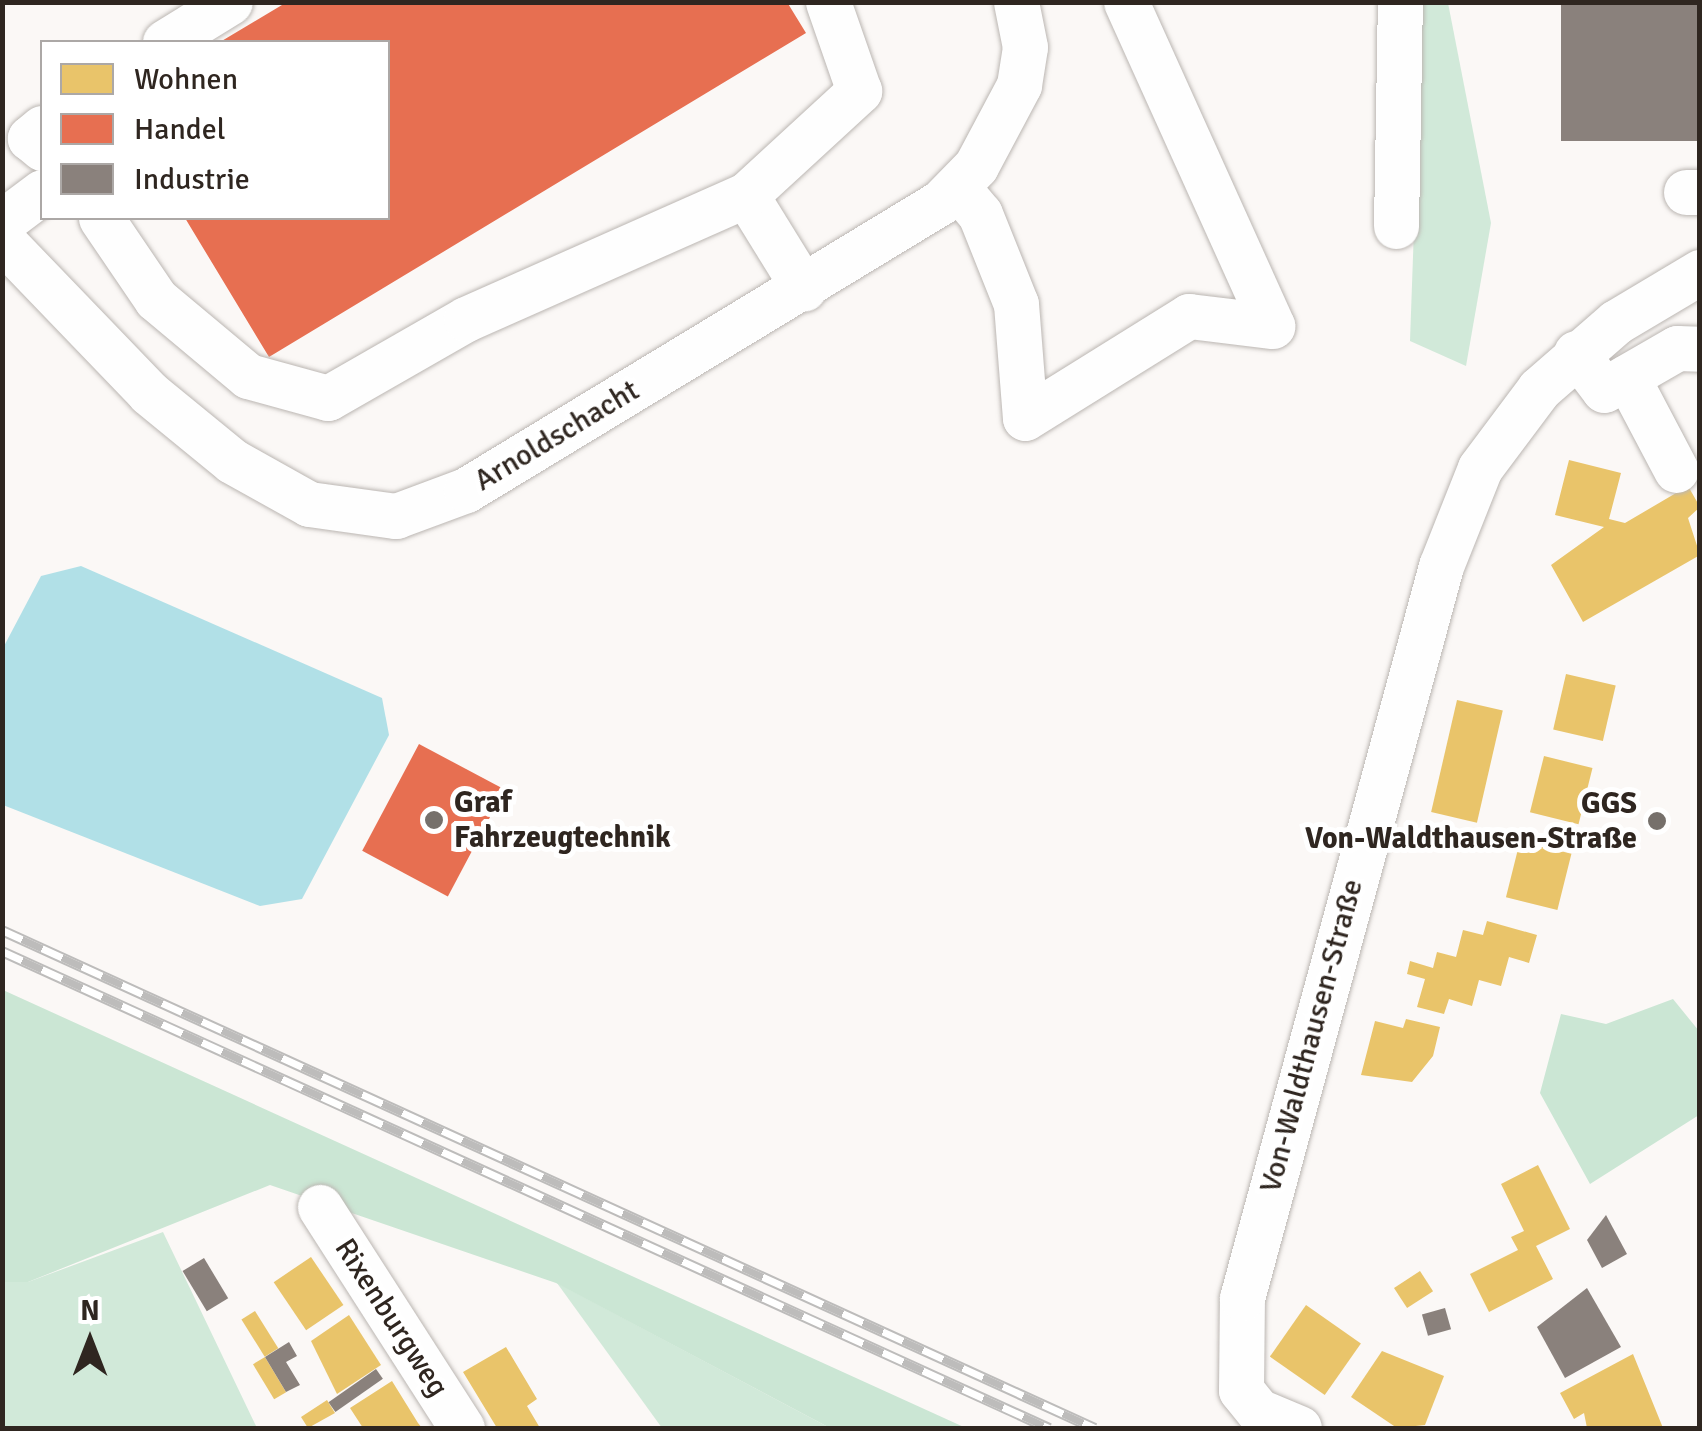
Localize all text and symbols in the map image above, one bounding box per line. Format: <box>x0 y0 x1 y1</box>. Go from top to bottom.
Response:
legend <box>40 40 390 220</box>
text: Wohnen <box>134 61 238 98</box>
text: Handel <box>134 111 226 148</box>
text: Industrie <box>134 161 250 198</box>
street label: Arnoldschacht <box>468 373 646 499</box>
place label: Graf Fahrzeugtechnik <box>454 785 671 856</box>
place label: GGS Von-Waldthausen-Straße <box>1305 786 1637 856</box>
marker: Graf Fahrzeugtechnik <box>423 809 445 831</box>
marker: GGS Von-Waldthausen-Straße <box>1646 810 1668 832</box>
street label: Von-Waldthausen-Straße <box>1253 875 1371 1197</box>
street label: Rixenburgweg <box>326 1232 456 1404</box>
north arrow <box>40 1291 140 1391</box>
text: N <box>80 1294 100 1328</box>

